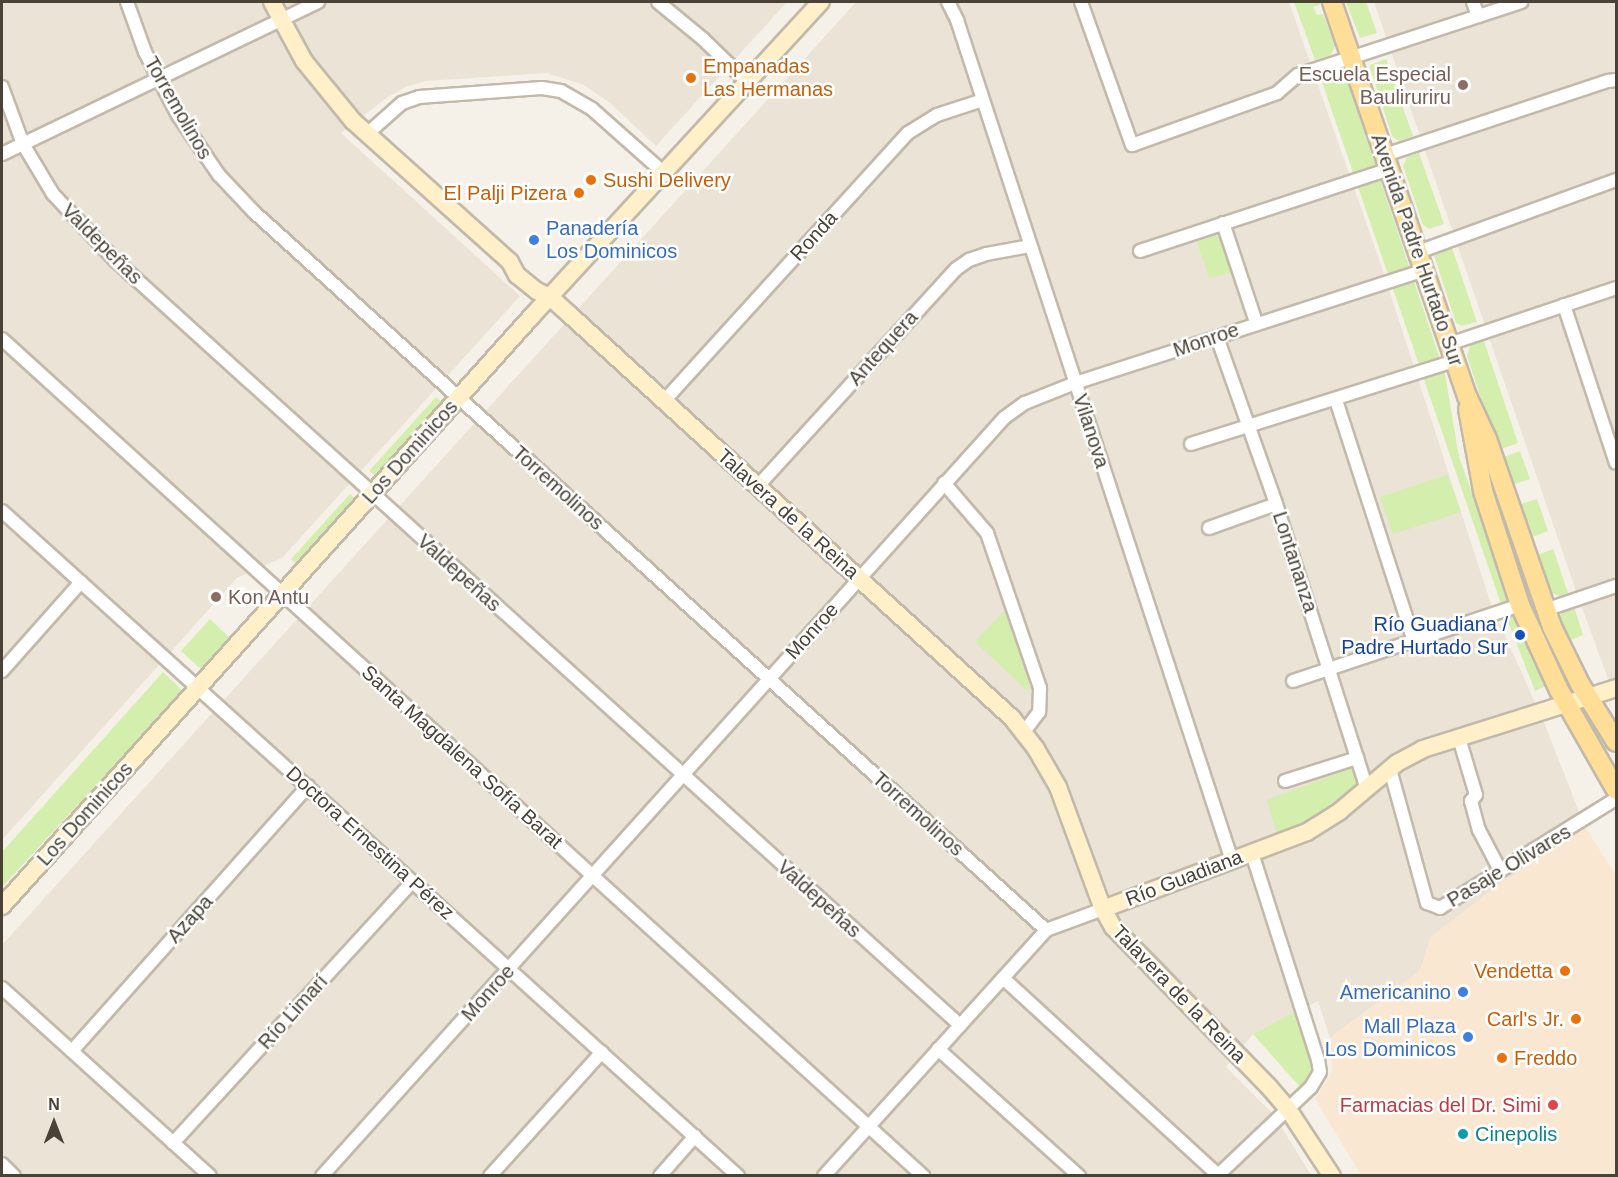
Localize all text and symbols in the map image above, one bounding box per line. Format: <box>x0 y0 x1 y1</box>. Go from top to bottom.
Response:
street label: Torremolinos <box>139 52 217 164</box>
place label: Empanadas Las Hermanas <box>703 54 833 101</box>
place label: Escuela Especial Bauliruriru <box>1299 62 1451 109</box>
marker: Empanadas Las Hermanas <box>684 71 698 85</box>
marker: Escuela Especial Bauliruriru <box>1456 78 1470 92</box>
street label: Avenida Padre Hurtado Sur <box>1366 131 1468 369</box>
place label: Sushi Delivery <box>603 168 731 192</box>
marker: Sushi Delivery <box>584 173 598 187</box>
place label: El Palji Pizera <box>444 181 567 205</box>
marker: El Palji Pizera <box>572 186 586 200</box>
street label: Valdepeñas <box>57 199 147 289</box>
street label: Ronda <box>785 206 843 266</box>
place label: Panadería Los Dominicos <box>546 216 677 263</box>
marker: Panadería Los Dominicos <box>527 233 541 247</box>
street label: Antequera <box>843 306 923 390</box>
street label: Monroe <box>1170 318 1242 362</box>
street label: Vilanova <box>1068 391 1114 471</box>
street label: Los Dominicos <box>357 395 463 509</box>
street label: Torremolinos <box>507 441 609 535</box>
street label: Talavera de la Reina <box>712 444 864 584</box>
street label: Lontananza <box>1267 509 1323 615</box>
street label: Valdepeñas <box>412 529 506 617</box>
place label: Kon Antu <box>228 585 310 609</box>
marker: Kon Antu <box>209 590 223 604</box>
street label: Monroe <box>780 598 844 664</box>
place label: Río Guadiana / Padre Hurtado Sur <box>1341 612 1508 659</box>
marker: Río Guadiana / Padre Hurtado Sur <box>1513 628 1527 642</box>
street label: Santa Magdalena Sofía Barat <box>356 660 568 854</box>
street label: Los Dominicos <box>32 757 138 871</box>
street label: Doctora Ernestina Pérez <box>281 761 459 925</box>
street label: Torremolinos <box>867 767 969 861</box>
street label: Pasaje Olivares <box>1443 820 1575 912</box>
street label: Río Guadiana <box>1122 845 1246 911</box>
street label: Valdepeñas <box>772 855 866 943</box>
street label: Azapa <box>162 890 218 948</box>
street label: Talavera de la Reina <box>1107 920 1251 1068</box>
place label: Vendetta <box>1474 959 1553 983</box>
street label: Monroe <box>456 960 520 1026</box>
marker: Vendetta <box>1558 964 1572 978</box>
street label: Río Limarí <box>253 970 333 1054</box>
place label: Americanino <box>1340 980 1451 1004</box>
marker: Americanino <box>1456 985 1470 999</box>
place label: Carl's Jr. <box>1487 1007 1564 1031</box>
marker: Carl's Jr. <box>1569 1012 1583 1026</box>
place label: Mall Plaza Los Dominicos <box>1325 1014 1456 1061</box>
marker: Mall Plaza Los Dominicos <box>1461 1030 1475 1044</box>
place label: Freddo <box>1514 1046 1577 1070</box>
marker: Freddo <box>1495 1051 1509 1065</box>
north arrow <box>24 1093 84 1153</box>
place label: Farmacias del Dr. Simi <box>1340 1093 1541 1117</box>
text: N <box>48 1096 60 1113</box>
marker: Farmacias del Dr. Simi <box>1546 1098 1560 1112</box>
place label: Cinepolis <box>1475 1122 1557 1146</box>
marker: Cinepolis <box>1456 1127 1470 1141</box>

